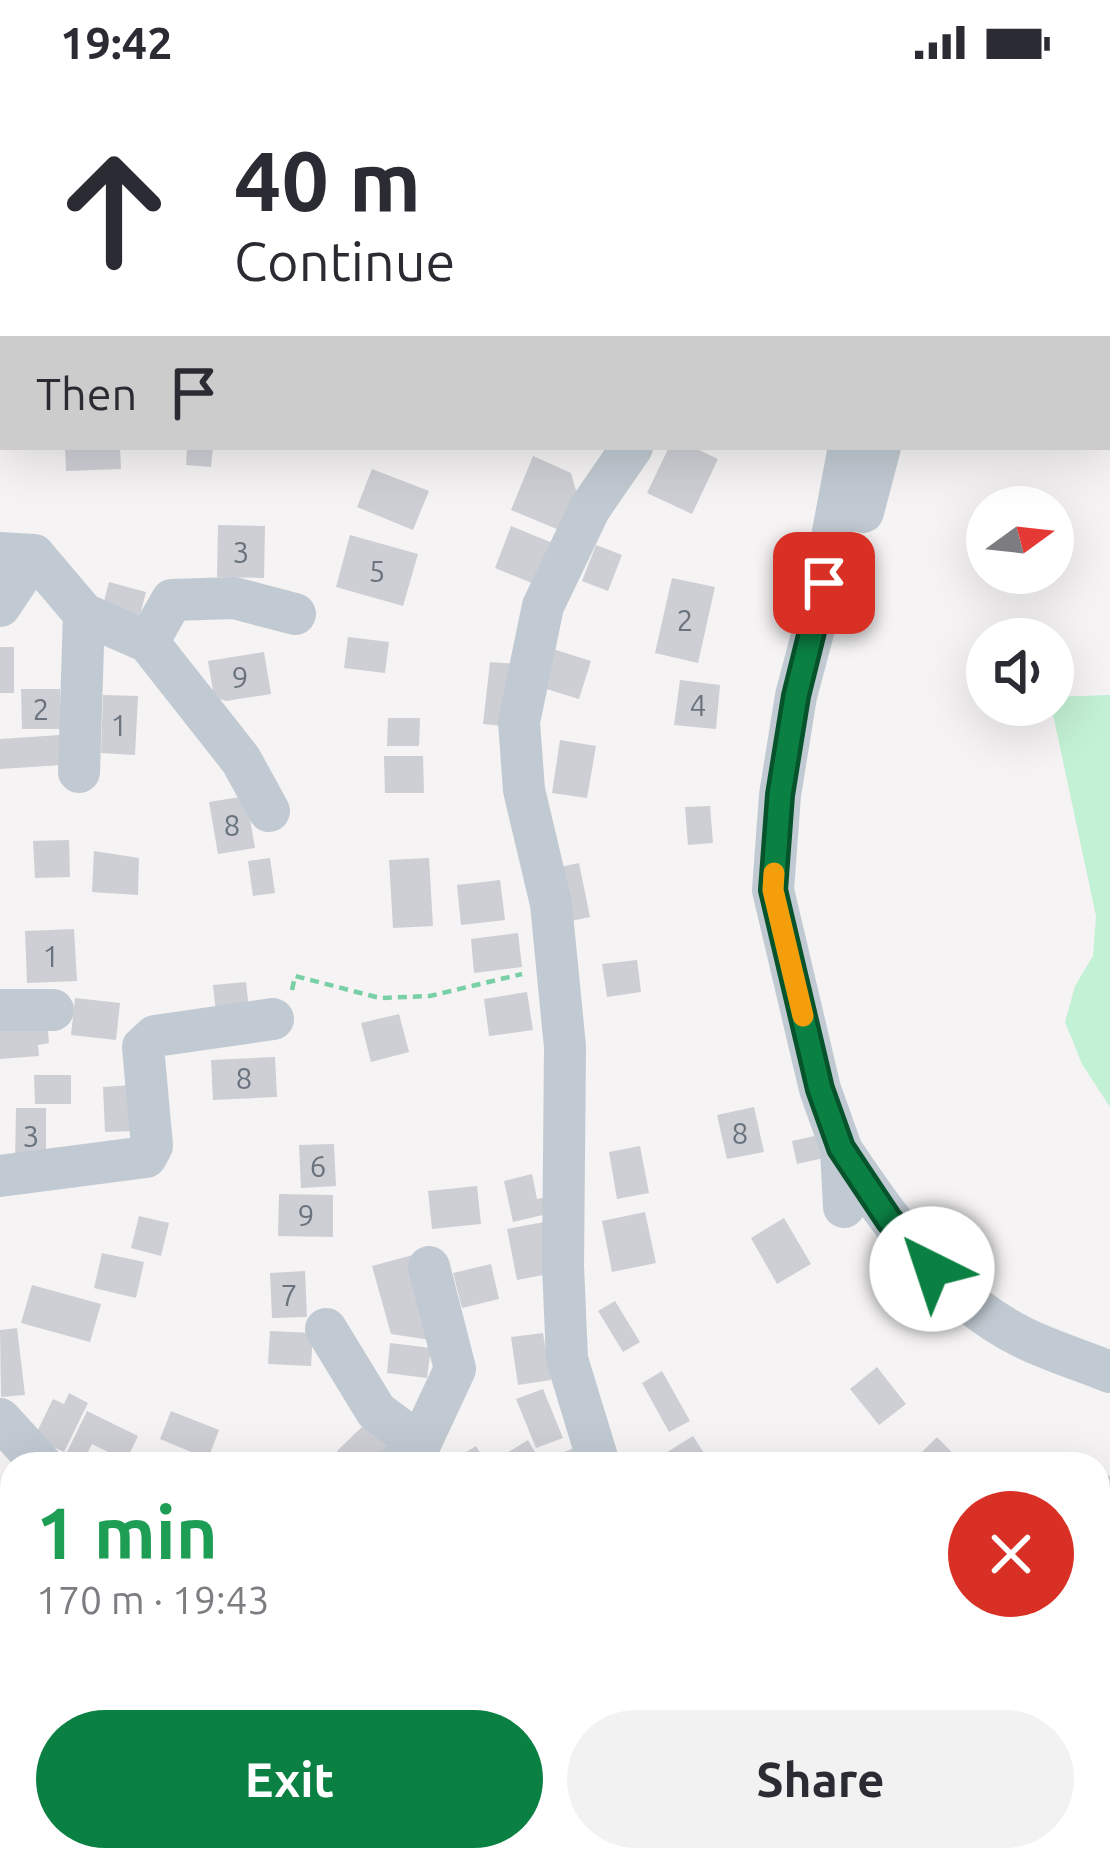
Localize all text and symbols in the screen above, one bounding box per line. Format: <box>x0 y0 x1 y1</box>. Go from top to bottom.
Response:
text: 19:42 <box>60 17 173 68</box>
icon: ahead <box>36 132 192 288</box>
text: 40 m <box>234 133 421 227</box>
text: Continue <box>234 231 455 291</box>
icon: arrive <box>161 360 227 426</box>
text: Then <box>36 368 137 419</box>
north arrow <box>966 486 1074 594</box>
map controls <box>966 486 1074 726</box>
pin <box>773 532 875 634</box>
house number: 3 <box>233 535 249 569</box>
icon: arrive <box>791 550 857 616</box>
house number: 5 <box>369 554 385 588</box>
house number: 2 <box>677 603 693 637</box>
button: sound <box>966 618 1074 726</box>
house number: 9 <box>232 660 248 694</box>
house number: 4 <box>690 688 706 722</box>
house number: 2 <box>33 692 49 726</box>
house number: 1 <box>111 708 127 742</box>
house number: 8 <box>224 808 240 842</box>
house number: 1 <box>43 939 59 973</box>
house number: 8 <box>236 1061 252 1095</box>
house number: 8 <box>732 1116 748 1150</box>
house number: 3 <box>23 1119 39 1153</box>
house number: 6 <box>310 1149 326 1183</box>
house number: 9 <box>298 1198 314 1232</box>
position arrow <box>869 1206 995 1332</box>
house number: 7 <box>281 1278 297 1312</box>
button: close <box>948 1491 1074 1617</box>
text: 1 min <box>36 1492 218 1573</box>
text: 170 m · 19:43 <box>36 1578 270 1621</box>
button: Exit <box>36 1710 543 1848</box>
button: Share <box>567 1710 1074 1848</box>

